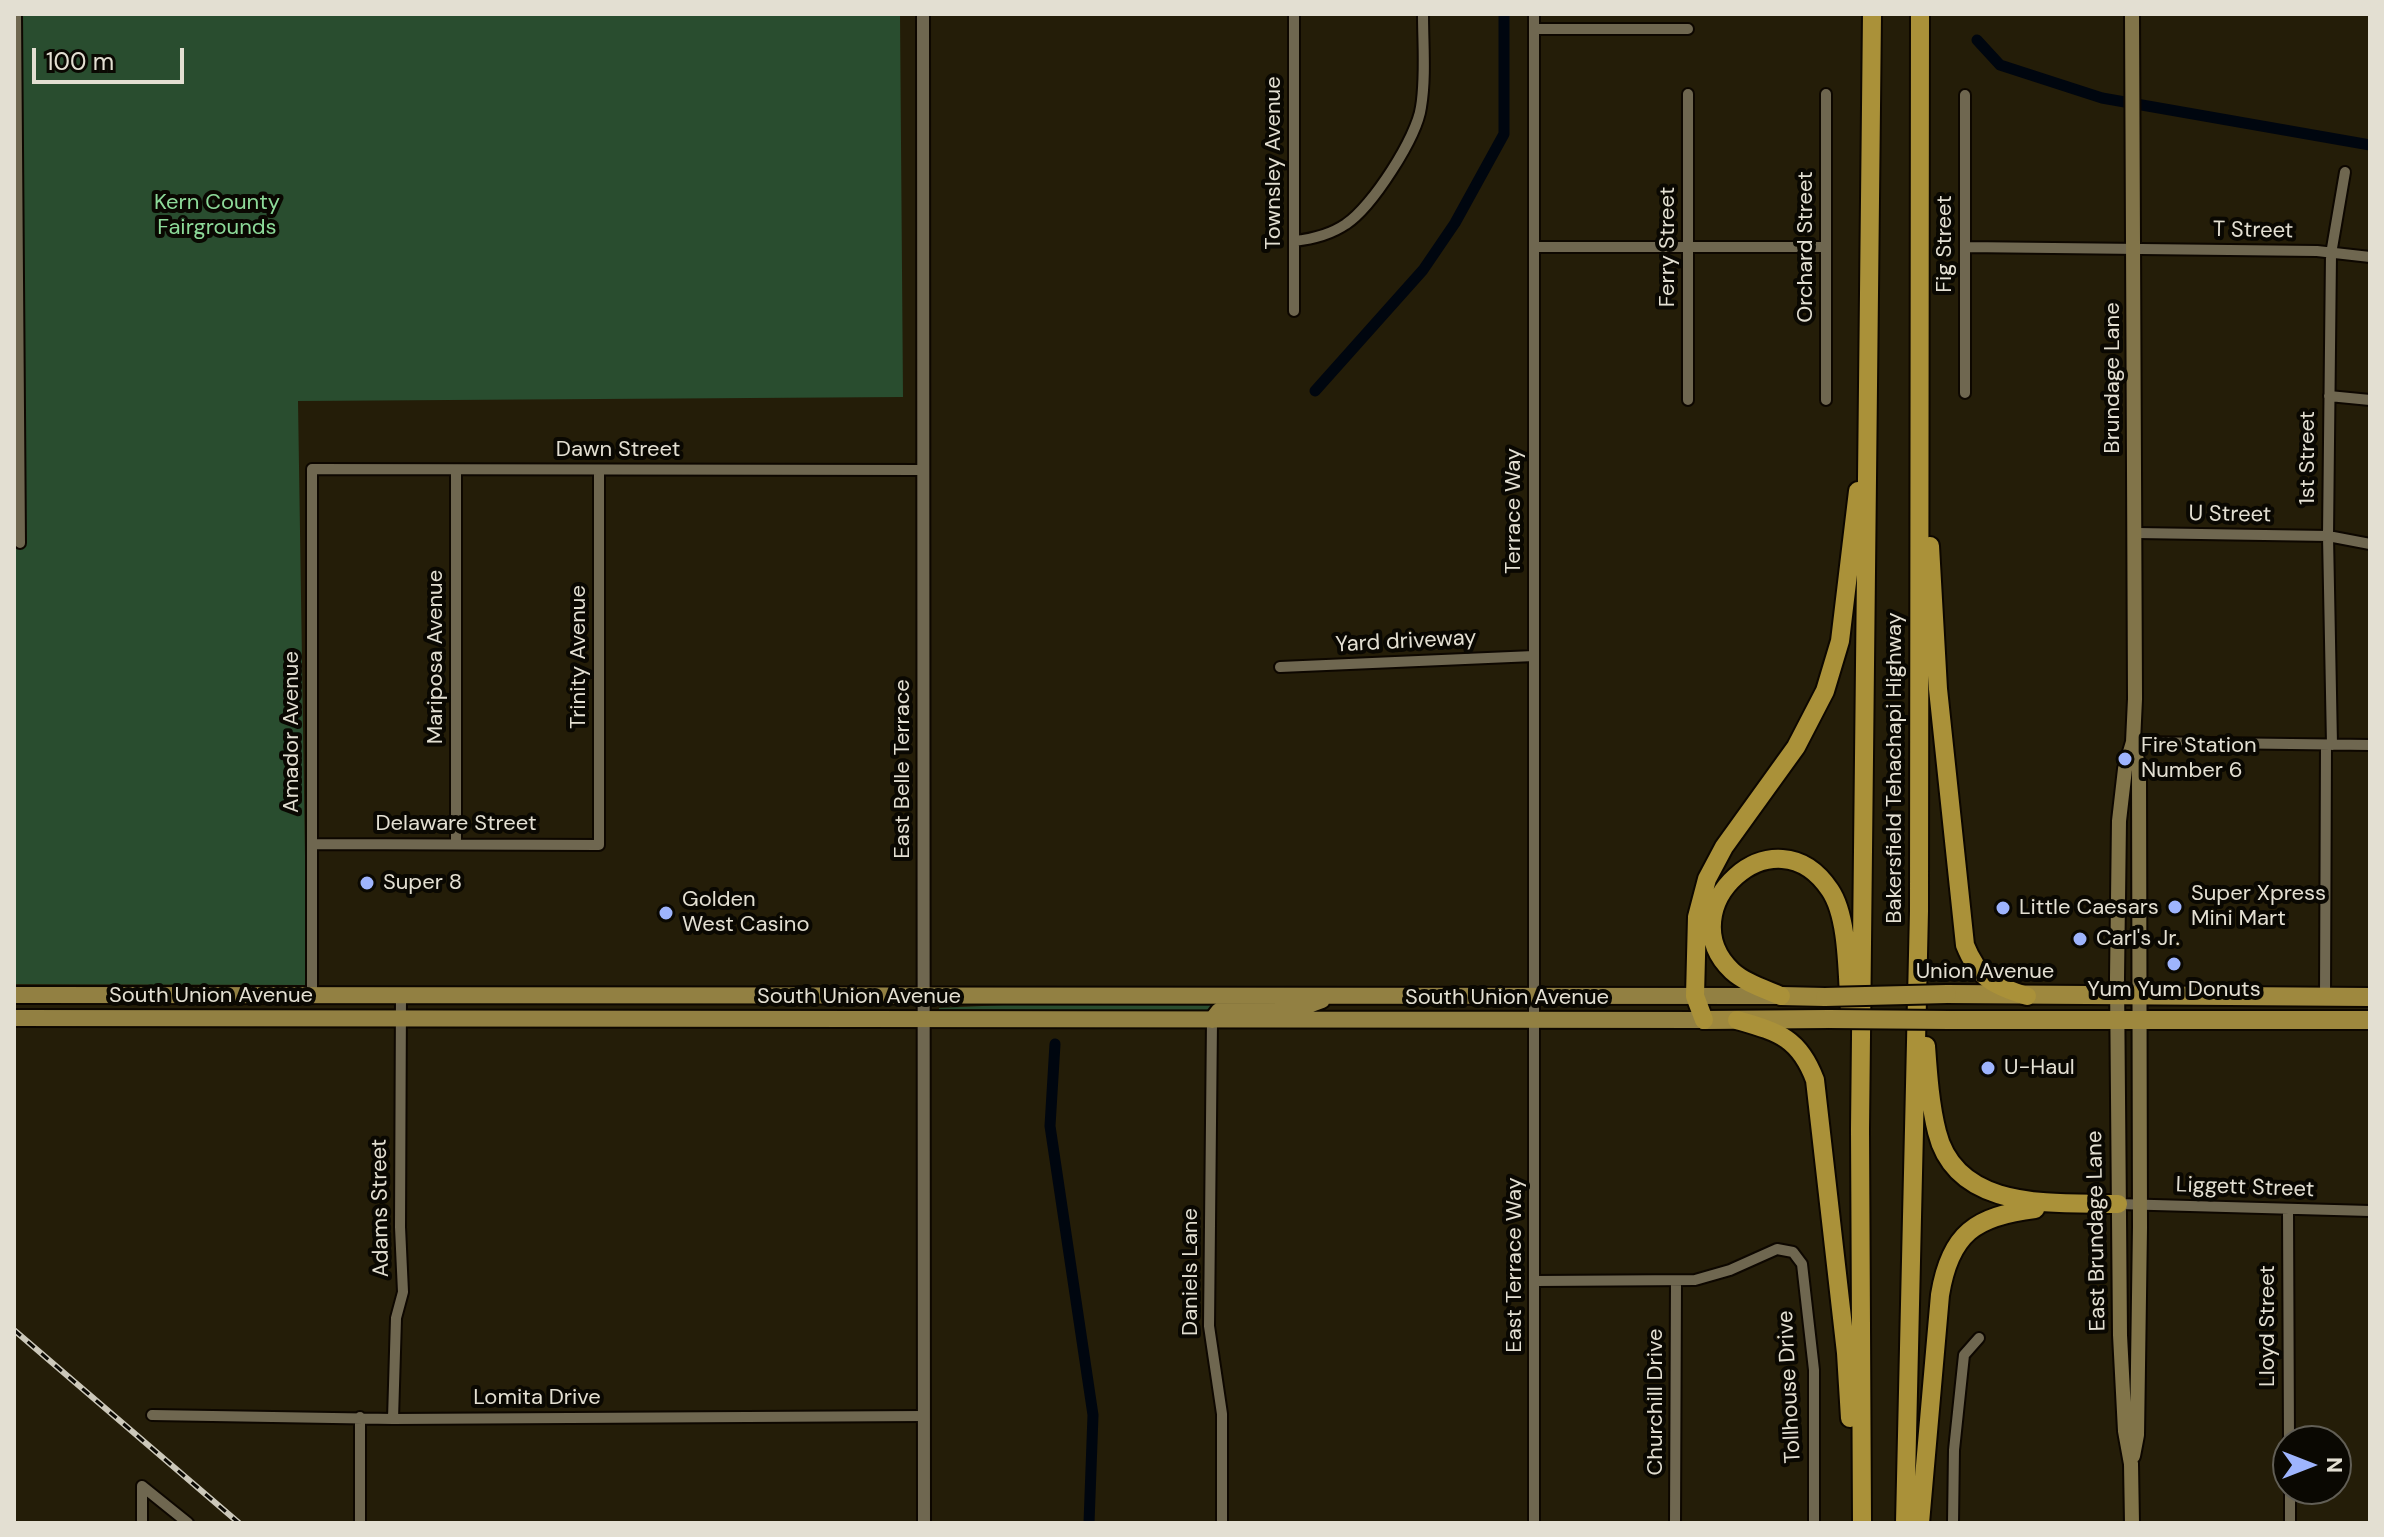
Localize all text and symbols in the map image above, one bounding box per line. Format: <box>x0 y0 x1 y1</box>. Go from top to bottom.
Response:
scale bar <box>36 32 188 82</box>
text: 100 m <box>46 46 114 77</box>
street label: Townsley Avenue <box>1261 76 1287 250</box>
street label: Orchard Street <box>1793 171 1819 323</box>
street label: Ferry Street <box>1655 187 1681 307</box>
park label: Kern County Fairgrounds <box>154 190 280 242</box>
street label: Fig Street <box>1932 195 1958 293</box>
street label: T Street <box>2213 217 2293 245</box>
street label: Brundage Lane <box>2100 302 2126 454</box>
street label: 1st Street <box>2295 411 2321 505</box>
street label: Dawn Street <box>556 437 680 463</box>
street label: Terrace Way <box>1501 448 1527 574</box>
street label: U Street <box>2188 501 2272 529</box>
street label: Mariposa Avenue <box>423 570 449 744</box>
street label: Trinity Avenue <box>566 585 592 729</box>
street label: Bakersfield Tehachapi Highway <box>1882 612 1908 924</box>
street label: Yard driveway <box>1335 625 1477 659</box>
street label: Amador Avenue <box>279 651 305 813</box>
street label: East Belle Terrace <box>890 679 916 859</box>
place label: Fire Station Number 6 <box>2141 733 2257 784</box>
marker: Fire Station Number 6 <box>2116 750 2134 768</box>
street label: Delaware Street <box>375 811 537 837</box>
place label: Super 8 <box>383 870 462 896</box>
marker: Super 8 <box>358 874 376 892</box>
place label: Super Xpress Mini Mart <box>2191 881 2326 932</box>
place label: Golden West Casino <box>682 887 809 938</box>
place label: Little Caesars <box>2019 895 2159 921</box>
marker: Super Xpress Mini Mart <box>2166 898 2184 916</box>
marker: Little Caesars <box>1994 899 2012 917</box>
marker: Golden West Casino <box>657 904 675 922</box>
place label: Carl's Jr. <box>2096 926 2180 952</box>
marker: Carl's Jr. <box>2071 930 2089 948</box>
marker: Yum Yum Donuts <box>2165 955 2183 973</box>
street label: Union Avenue <box>1916 959 2054 985</box>
place label: Yum Yum Donuts <box>2087 977 2261 1003</box>
street label: South Union Avenue <box>109 983 313 1009</box>
street label: South Union Avenue <box>757 984 961 1010</box>
street label: South Union Avenue <box>1405 985 1609 1011</box>
place label: U-Haul <box>2004 1055 2075 1081</box>
marker: U-Haul <box>1979 1059 1997 1077</box>
street label: East Brundage Lane <box>2082 1130 2112 1332</box>
street label: Adams Street <box>367 1138 395 1278</box>
street label: Liggett Street <box>2175 1172 2315 1204</box>
street label: East Terrace Way <box>1502 1177 1528 1353</box>
street label: Daniels Lane <box>1178 1208 1204 1336</box>
street label: Lloyd Street <box>2255 1265 2281 1387</box>
street label: Tollhouse Drive <box>1773 1310 1807 1464</box>
street label: Churchill Drive <box>1643 1328 1669 1476</box>
street label: Lomita Drive <box>473 1385 601 1411</box>
north arrow <box>2272 1425 2352 1505</box>
text: N <box>2320 1457 2349 1473</box>

